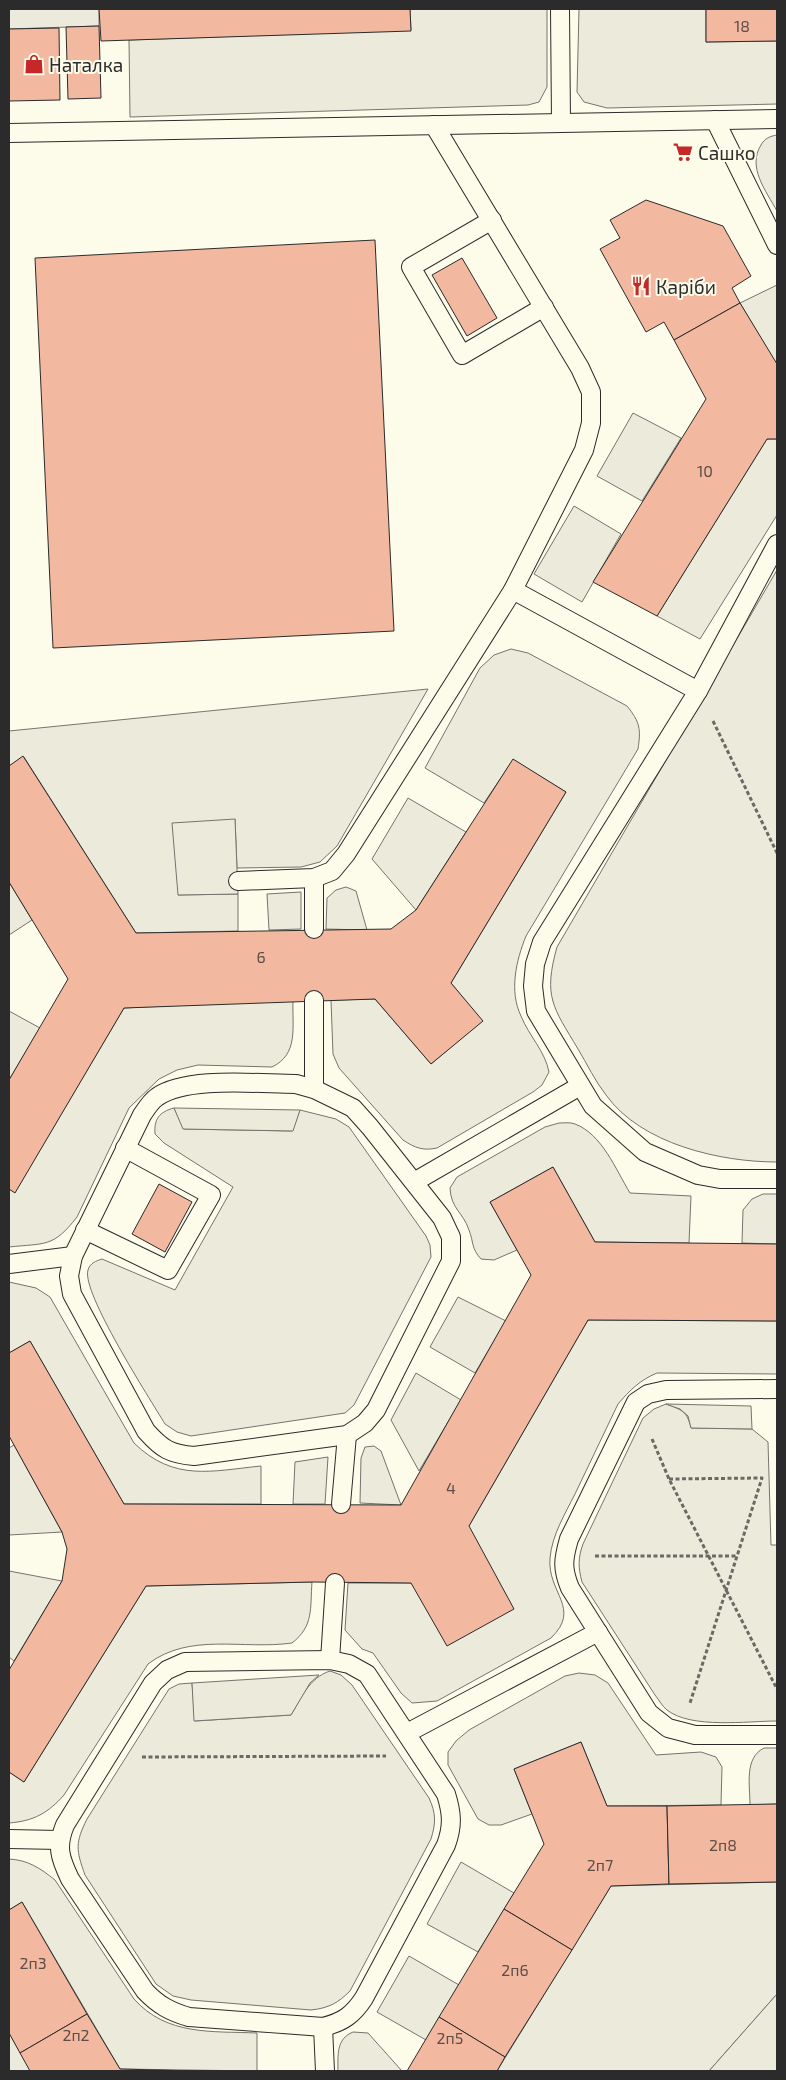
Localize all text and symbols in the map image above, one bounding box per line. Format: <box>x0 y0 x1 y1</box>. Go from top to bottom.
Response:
house number: 18 <box>734 16 750 35</box>
shop icon: Наталка <box>23 53 45 75</box>
place label: Наталка <box>49 53 123 76</box>
supermarket icon: Сашко <box>672 141 694 163</box>
place label: Сашко <box>698 141 756 164</box>
restaurant icon: Каріби <box>630 275 652 297</box>
place label: Каріби <box>656 275 716 298</box>
house number: 10 <box>697 461 713 480</box>
house number: 6 <box>256 947 266 966</box>
house number: 4 <box>446 1478 456 1497</box>
house number: 2п8 <box>709 1835 737 1854</box>
house number: 2п7 <box>587 1855 613 1874</box>
house number: 2п3 <box>19 1953 47 1972</box>
house number: 2п6 <box>501 1960 529 1979</box>
house number: 2п2 <box>62 2025 90 2044</box>
house number: 2п5 <box>437 2028 463 2047</box>

